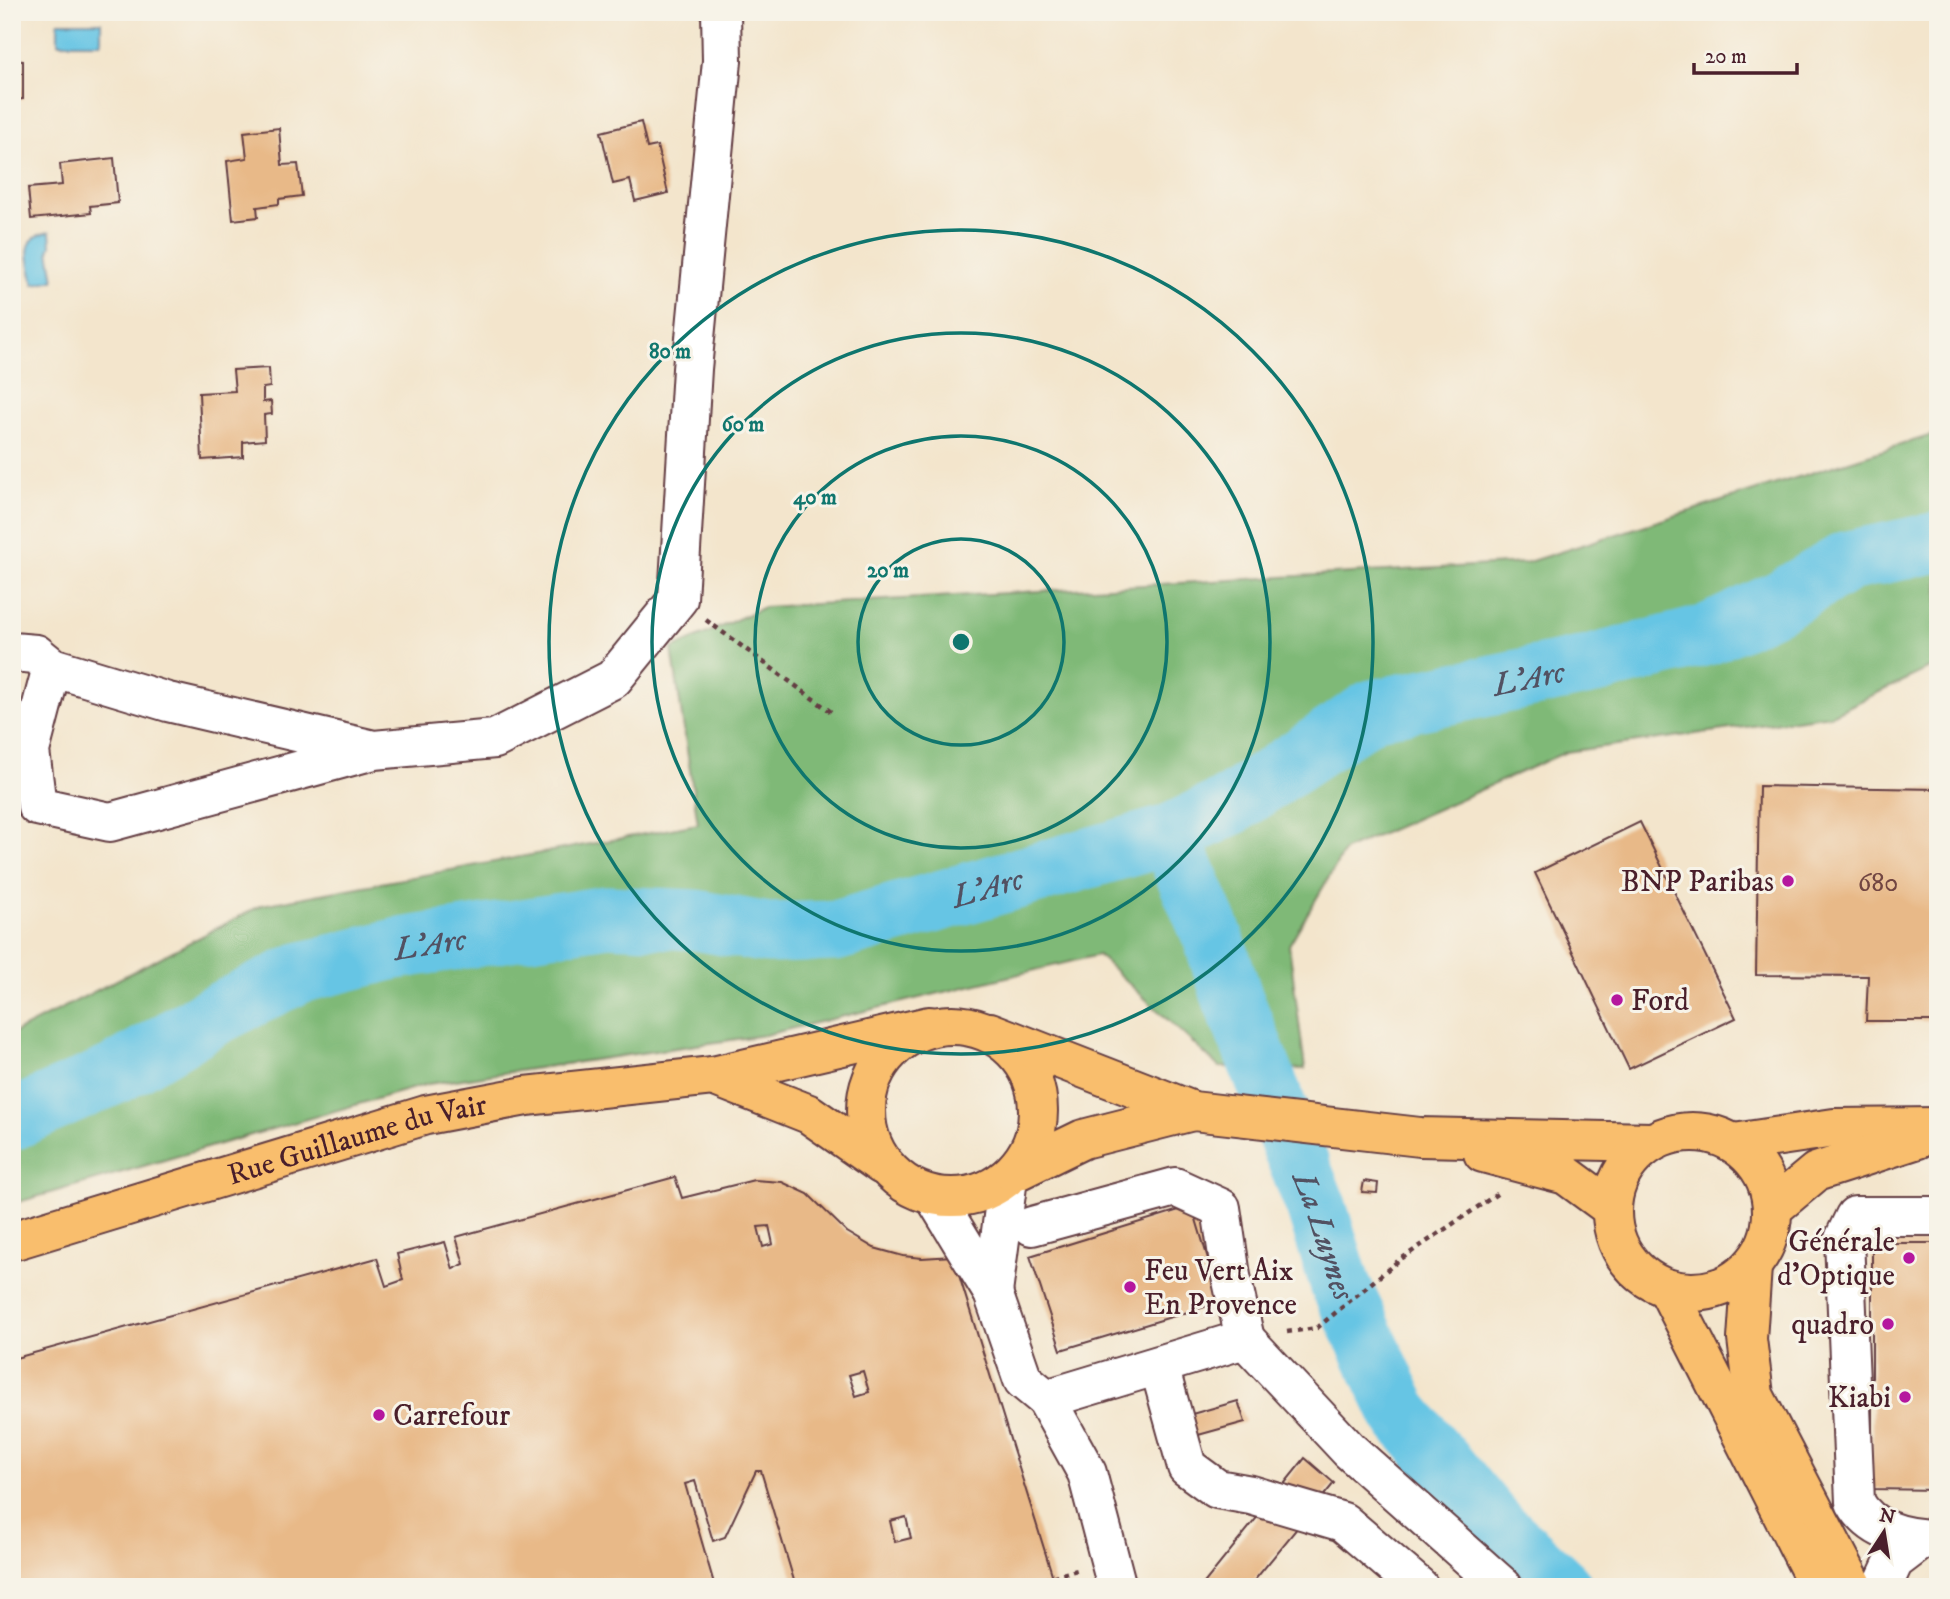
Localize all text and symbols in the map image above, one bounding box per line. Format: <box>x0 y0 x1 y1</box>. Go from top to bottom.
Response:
scale bar <box>1694 32 1798 76</box>
text: 20 m <box>1705 44 1747 70</box>
text: 80 m <box>649 339 691 365</box>
text: 60 m <box>722 412 764 438</box>
text: 40 m <box>793 485 837 511</box>
text: 20 m <box>867 558 909 584</box>
centre of rings <box>949 630 973 654</box>
water label: L'Arc <box>1488 652 1570 707</box>
water label: L'Arc <box>946 860 1030 919</box>
place label: BNP Paribas <box>1621 864 1774 901</box>
house number: 680 <box>1858 867 1898 900</box>
marker: BNP Paribas <box>1780 873 1796 889</box>
water label: L'Arc <box>389 920 470 971</box>
place label: Ford <box>1631 983 1689 1020</box>
marker: Ford <box>1609 992 1625 1008</box>
street label: Rue Guillaume du Vair <box>223 1087 490 1194</box>
water label: La Luynes <box>1282 1164 1363 1308</box>
place label: Générale d'Optique <box>1777 1224 1895 1295</box>
marker: Générale d'Optique <box>1901 1250 1917 1266</box>
place label: Feu Vert Aix En Provence <box>1144 1253 1297 1324</box>
marker: Feu Vert Aix En Provence <box>1122 1279 1138 1295</box>
place label: quadro <box>1791 1307 1874 1344</box>
marker: quadro <box>1880 1316 1896 1332</box>
place label: Kiabi <box>1828 1380 1891 1417</box>
marker: Kiabi <box>1897 1389 1913 1405</box>
place label: Carrefour <box>393 1398 510 1435</box>
marker: Carrefour <box>371 1407 387 1423</box>
north arrow <box>1848 1498 1918 1568</box>
text: N <box>1877 1504 1898 1530</box>

